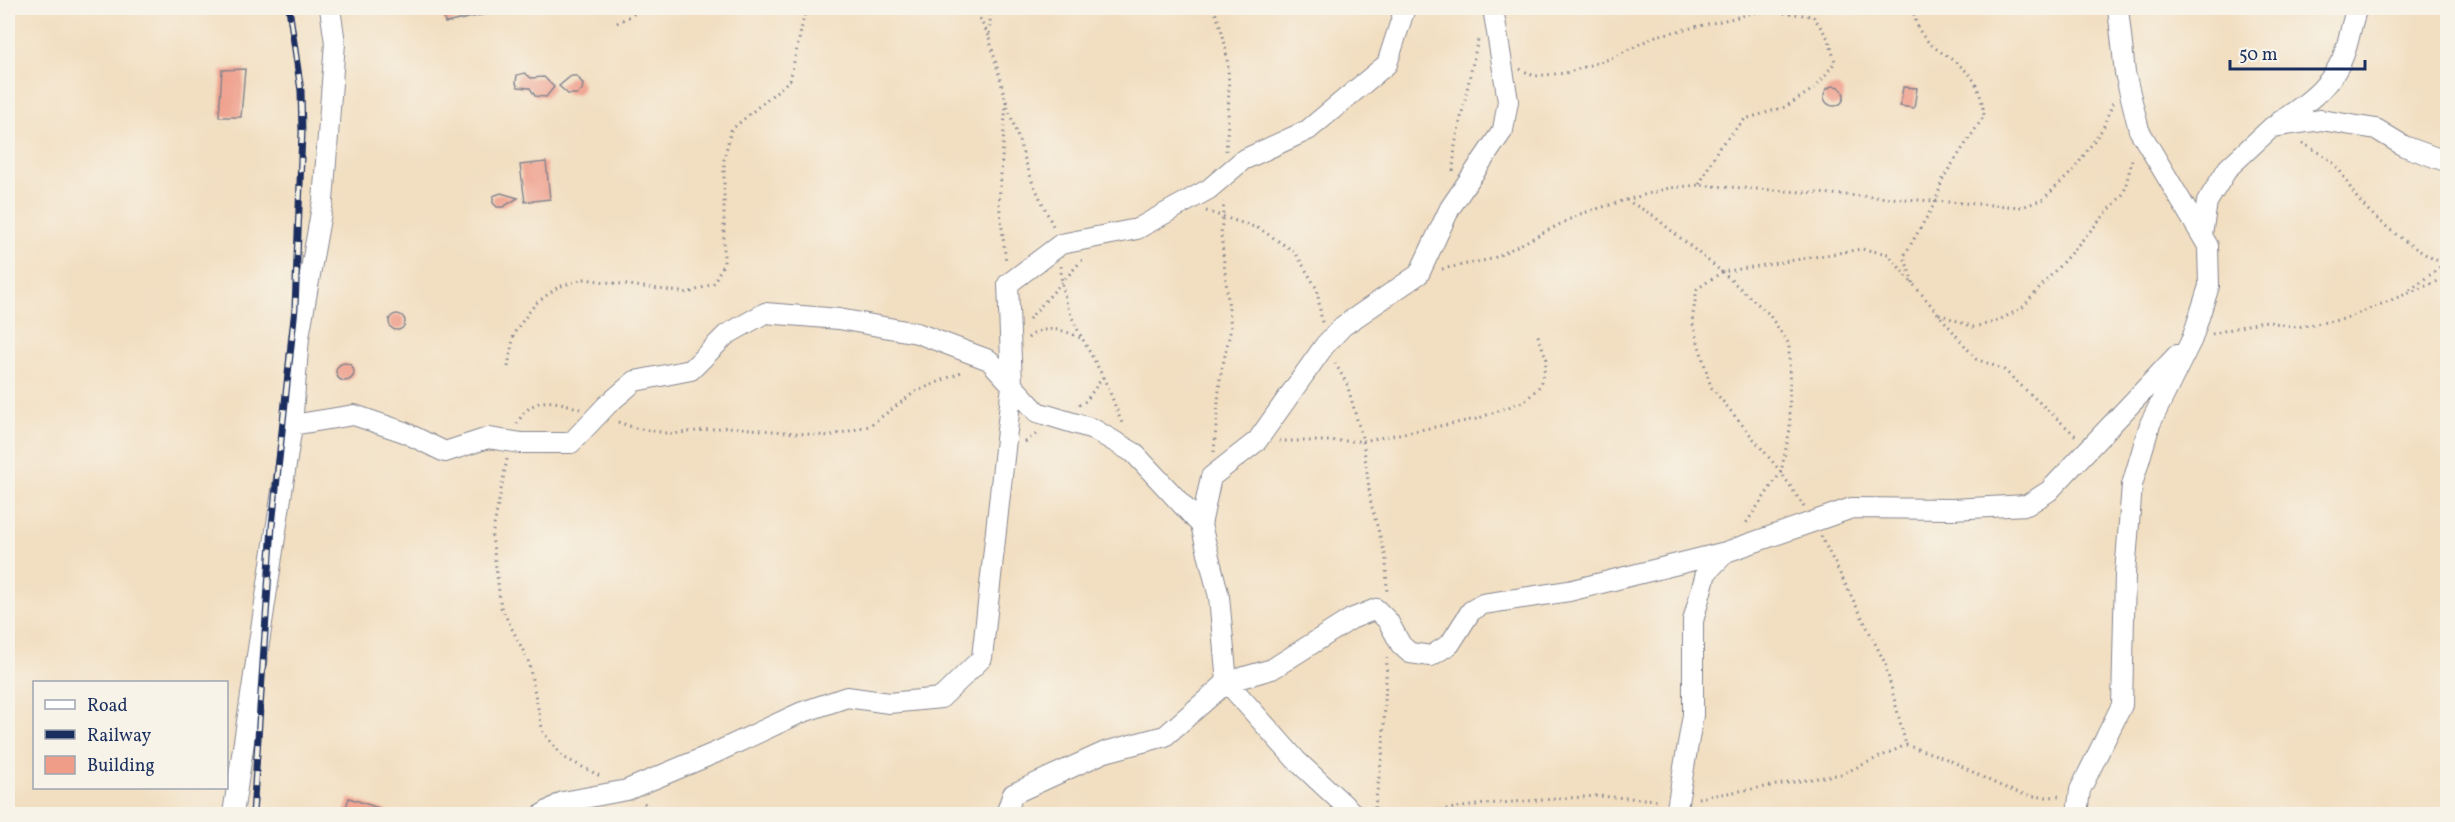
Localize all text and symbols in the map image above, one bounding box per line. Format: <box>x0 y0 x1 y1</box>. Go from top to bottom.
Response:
scale bar <box>2230 33 2365 71</box>
text: 50 m <box>2239 43 2278 68</box>
legend <box>33 681 228 789</box>
text: Road <box>87 694 128 719</box>
text: Railway <box>87 724 151 749</box>
text: Building <box>87 754 155 779</box>

